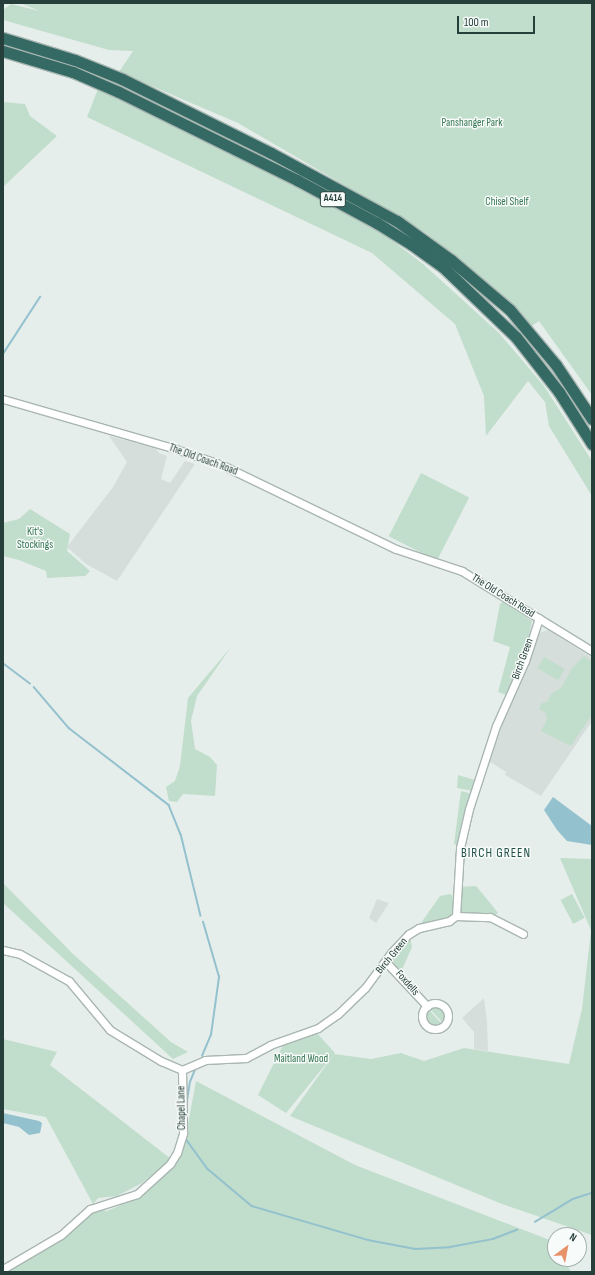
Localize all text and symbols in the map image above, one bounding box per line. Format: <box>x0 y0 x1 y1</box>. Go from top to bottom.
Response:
scale bar <box>459 8 537 34</box>
text: 100 m <box>464 15 489 30</box>
park label: Panshanger Park <box>442 116 502 130</box>
road number: A414 <box>319 191 347 207</box>
park label: Chisel Shelf <box>485 195 529 209</box>
street label: The Old Coach Road <box>167 441 239 479</box>
park label: Kit's Stockings <box>17 526 53 552</box>
street label: The Old Coach Road <box>469 571 537 621</box>
street label: Birch Green <box>509 637 537 681</box>
district label: BIRCH GREEN <box>461 845 531 861</box>
street label: Birch Green <box>373 935 411 977</box>
street label: Foxdells <box>392 968 422 998</box>
park label: Maitland Wood <box>274 1052 328 1066</box>
street label: Chapel Lane <box>175 1086 189 1130</box>
north arrow <box>547 1227 587 1267</box>
text: N <box>567 1230 579 1244</box>

